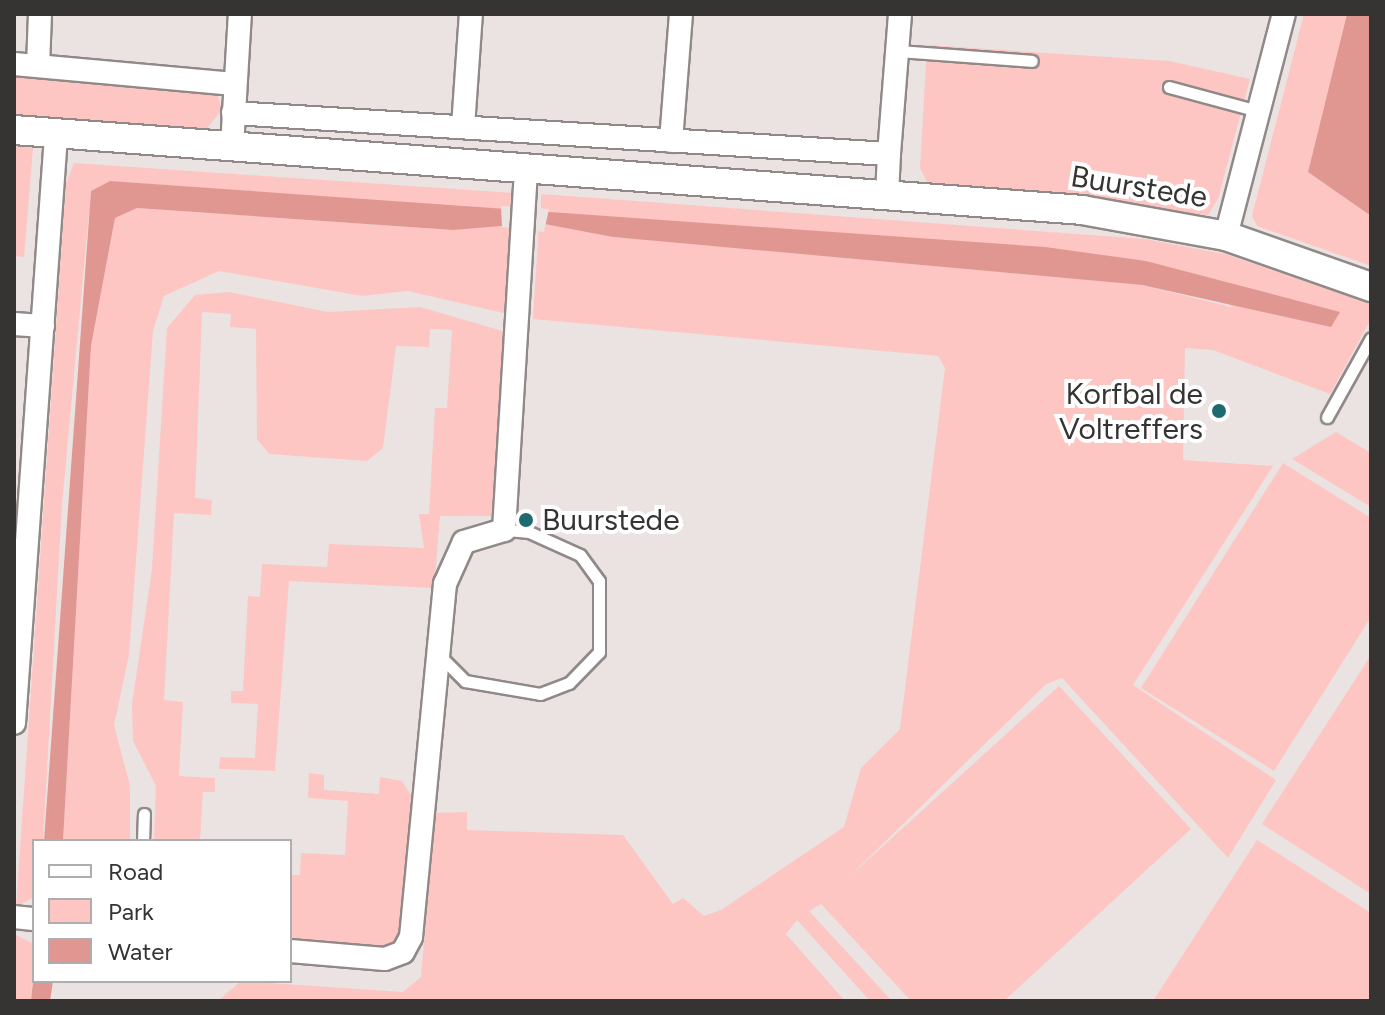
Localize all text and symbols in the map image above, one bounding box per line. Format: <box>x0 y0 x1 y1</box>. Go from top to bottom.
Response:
street label: Buurstede <box>1068 158 1210 216</box>
place label: Korfbal de Voltreffers <box>1059 376 1203 446</box>
marker: Korfbal de Voltreffers <box>1210 402 1228 420</box>
place label: Buurstede <box>542 502 680 538</box>
marker: Buurstede <box>517 511 535 529</box>
legend <box>32 839 292 983</box>
text: Road <box>108 857 163 886</box>
text: Park <box>108 897 154 926</box>
text: Water <box>108 937 173 966</box>

